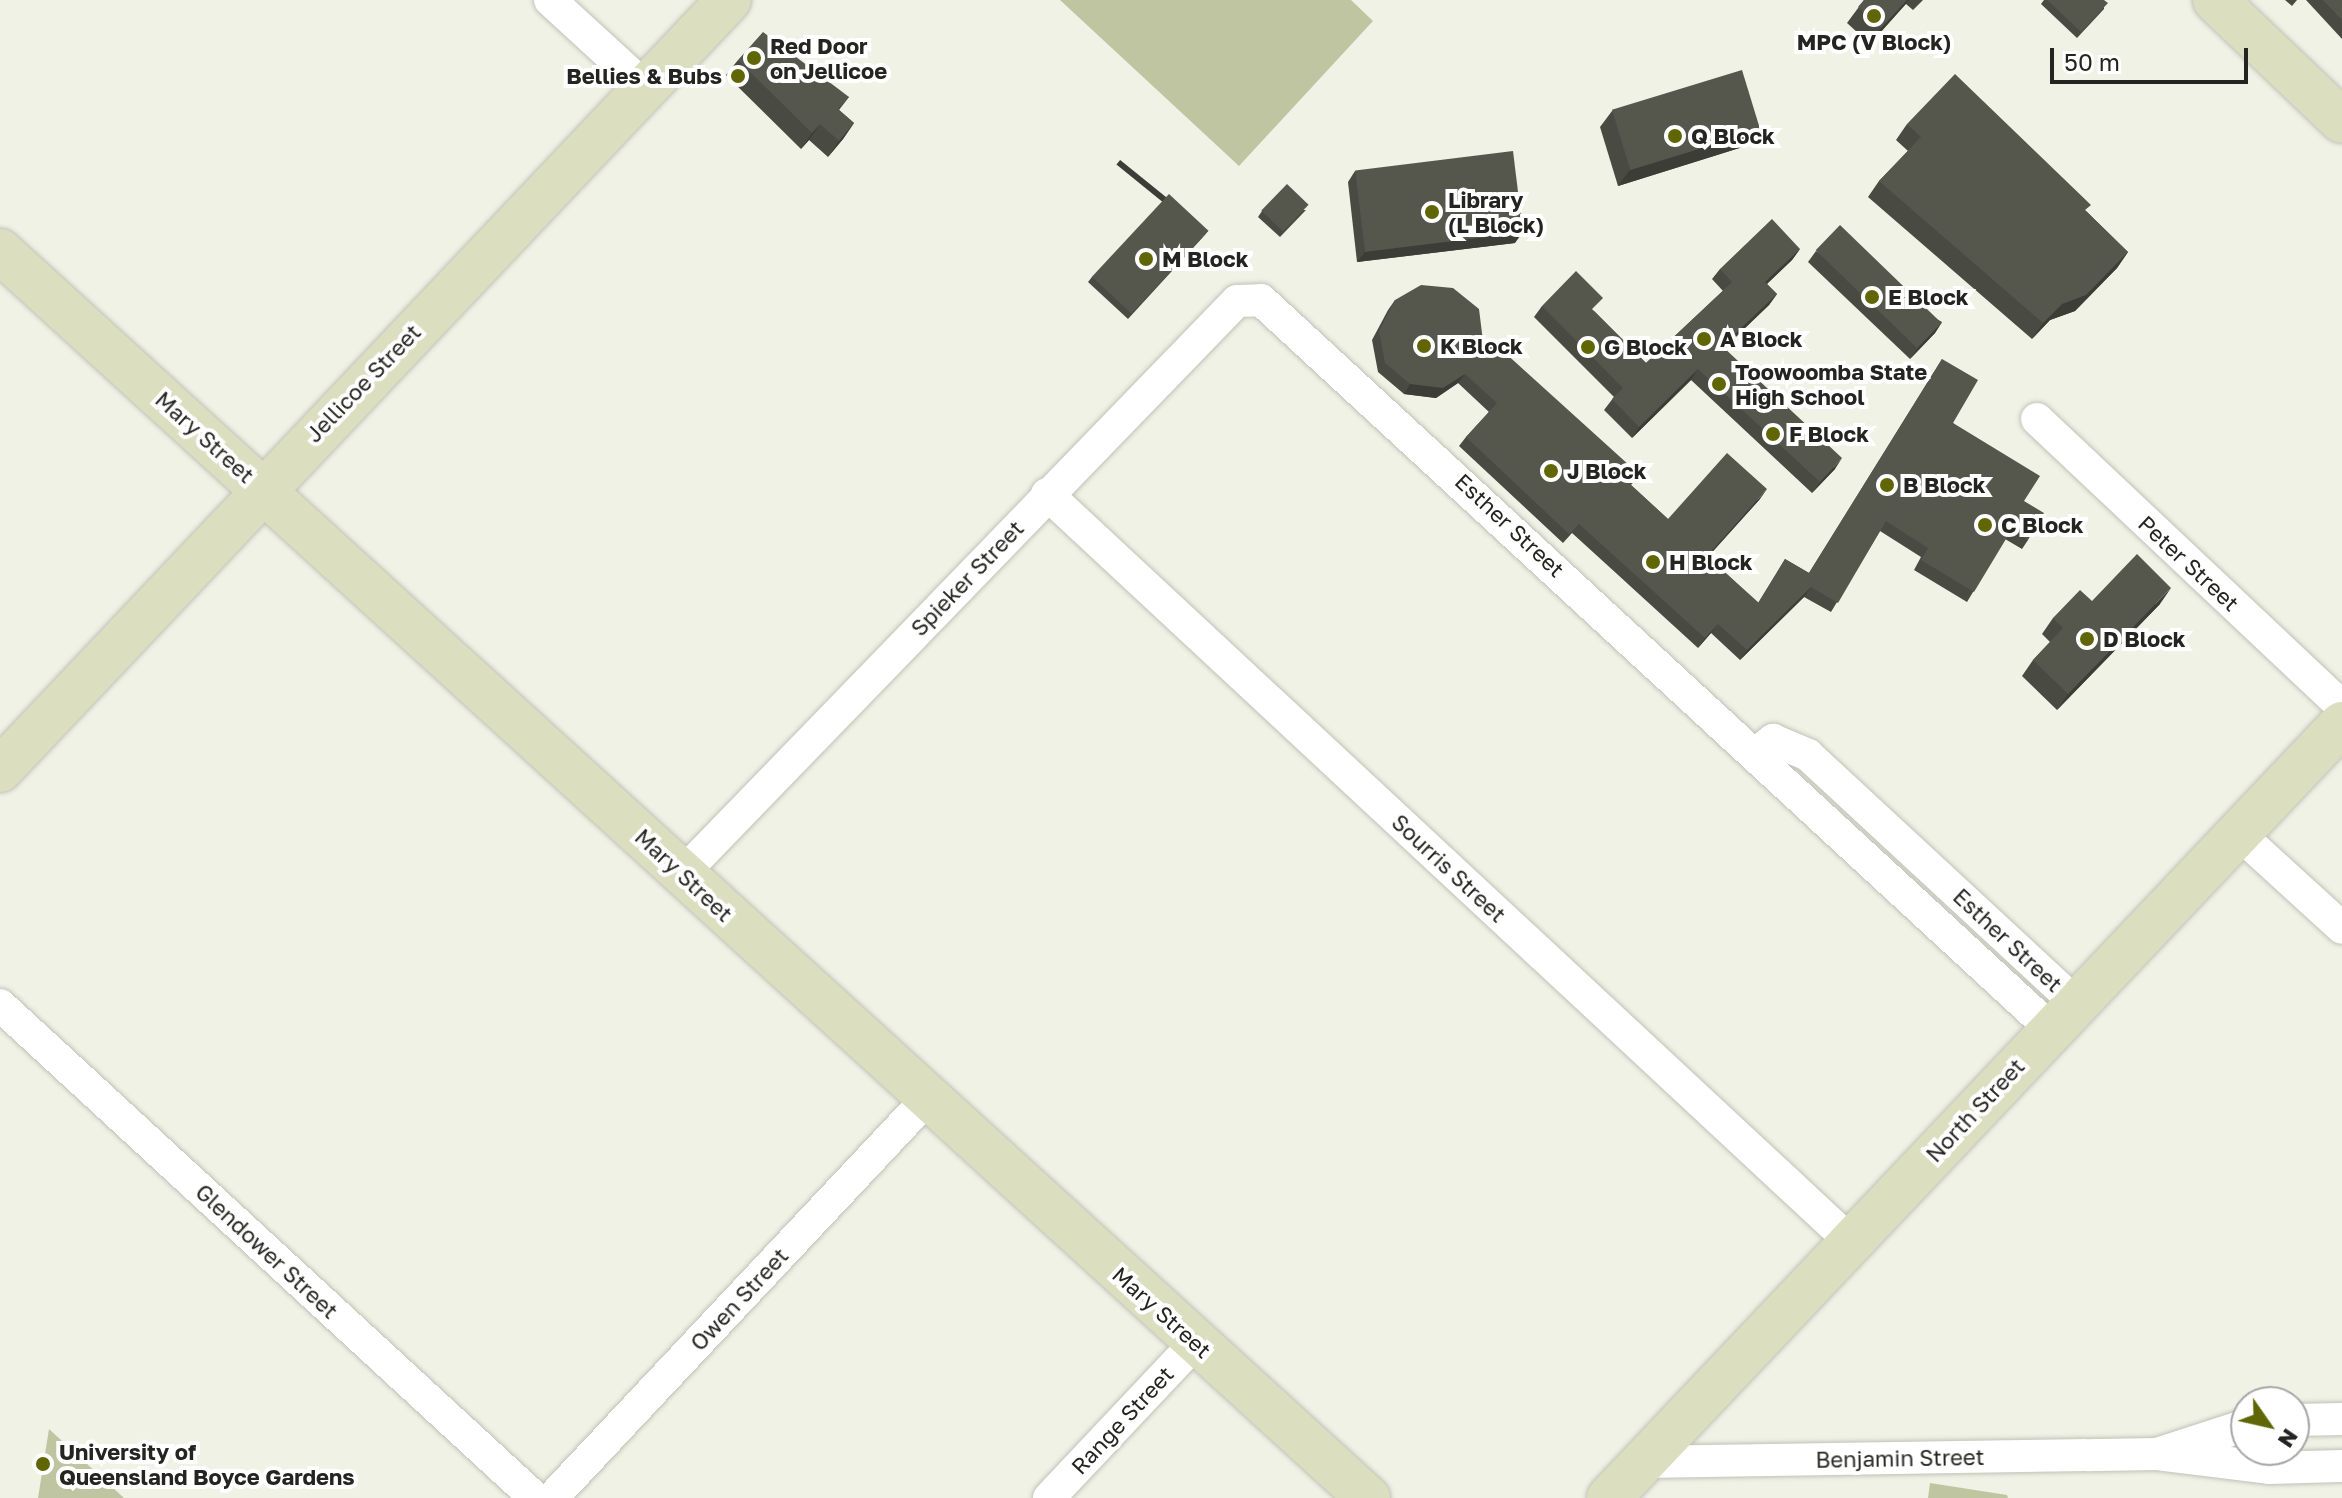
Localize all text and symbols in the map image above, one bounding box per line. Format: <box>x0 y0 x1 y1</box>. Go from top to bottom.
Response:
marker: MPC (V Block) <box>1865 7 1883 25</box>
place label: MPC (V Block) <box>1797 29 1951 55</box>
place label: Red Door on Jellicoe <box>770 32 887 84</box>
scale bar <box>2054 32 2252 82</box>
text: 50 m <box>2064 47 2120 76</box>
marker: Red Door on Jellicoe <box>745 49 763 67</box>
place label: Bellies & Bubs <box>566 63 722 89</box>
marker: Bellies & Bubs <box>729 67 747 85</box>
place label: Q Block <box>1691 123 1775 149</box>
marker: Q Block <box>1666 127 1684 145</box>
place label: Library (L Block) <box>1448 186 1544 238</box>
marker: Library (L Block) <box>1423 203 1441 221</box>
place label: M Block <box>1162 246 1248 272</box>
marker: M Block <box>1137 250 1155 268</box>
place label: E Block <box>1888 284 1969 310</box>
marker: E Block <box>1863 288 1881 306</box>
street label: Jellicoe Street <box>300 319 426 447</box>
place label: A Block <box>1720 326 1802 352</box>
marker: A Block <box>1695 330 1713 348</box>
place label: K Block <box>1440 333 1523 359</box>
place label: G Block <box>1604 334 1687 360</box>
marker: K Block <box>1415 337 1433 355</box>
marker: G Block <box>1579 338 1597 356</box>
place label: Toowoomba State High School <box>1735 358 1927 410</box>
marker: Toowoomba State High School <box>1710 375 1728 393</box>
street label: Mary Street <box>150 386 260 488</box>
place label: F Block <box>1789 421 1869 447</box>
marker: F Block <box>1764 425 1782 443</box>
place label: J Block <box>1567 458 1646 484</box>
marker: J Block <box>1542 462 1560 480</box>
street label: Esther Street <box>1450 468 1570 582</box>
place label: B Block <box>1903 472 1985 498</box>
marker: B Block <box>1878 476 1896 494</box>
street label: Peter Street <box>2133 510 2245 616</box>
place label: C Block <box>2001 512 2083 538</box>
street label: Spieker Street <box>905 515 1029 641</box>
marker: C Block <box>1976 516 1994 534</box>
place label: H Block <box>1669 549 1753 575</box>
marker: H Block <box>1644 553 1662 571</box>
place label: D Block <box>2103 626 2186 652</box>
marker: D Block <box>2078 630 2096 648</box>
street label: Sourris Street <box>1387 809 1511 927</box>
street label: Mary Street <box>630 823 738 927</box>
street label: Esther Street <box>1948 883 2068 997</box>
street label: North Street <box>1920 1053 2030 1167</box>
street label: Glendower Street <box>190 1178 344 1324</box>
street label: Owen Street <box>685 1242 793 1356</box>
street label: Mary Street <box>1107 1261 1217 1363</box>
street label: Range Street <box>1065 1361 1179 1479</box>
north arrow <box>2230 1386 2310 1466</box>
text: N <box>2273 1424 2305 1453</box>
place label: University of Queensland Boyce Gardens <box>59 1438 355 1490</box>
street label: Benjamin Street <box>1815 1443 1985 1473</box>
marker: University of Queensland Boyce Gardens <box>34 1455 52 1473</box>

